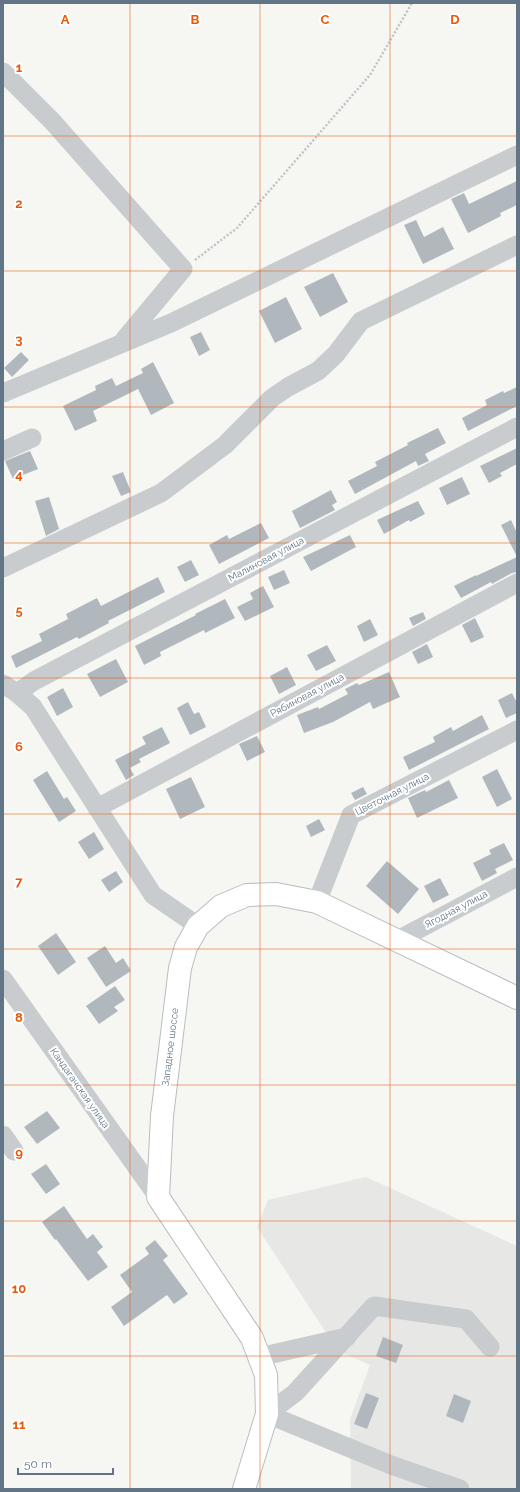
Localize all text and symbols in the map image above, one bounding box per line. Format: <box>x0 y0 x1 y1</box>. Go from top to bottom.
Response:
text: A <box>61 12 70 27</box>
text: B <box>191 12 200 27</box>
text: C <box>321 12 330 27</box>
text: D <box>450 12 460 27</box>
text: 1 <box>16 60 23 75</box>
text: 2 <box>15 196 23 211</box>
text: 3 <box>15 332 23 347</box>
text: 4 <box>15 467 23 482</box>
street label: Малиновая улица <box>226 534 306 584</box>
text: 5 <box>15 603 23 618</box>
street label: Рябиновая улица <box>268 671 346 719</box>
text: 6 <box>15 739 23 754</box>
street label: Цветочная улица <box>353 771 431 817</box>
text: 7 <box>15 874 23 889</box>
street label: Ягодная улица <box>423 888 489 930</box>
street label: Западное шоссе <box>160 1007 180 1087</box>
text: 8 <box>15 1010 23 1025</box>
street label: Кандагачская улица <box>48 1046 112 1130</box>
text: 9 <box>15 1145 23 1160</box>
text: 10 <box>12 1281 26 1296</box>
text: 11 <box>13 1417 26 1432</box>
scale bar <box>18 1450 113 1476</box>
text: 50 m <box>24 1457 52 1471</box>

